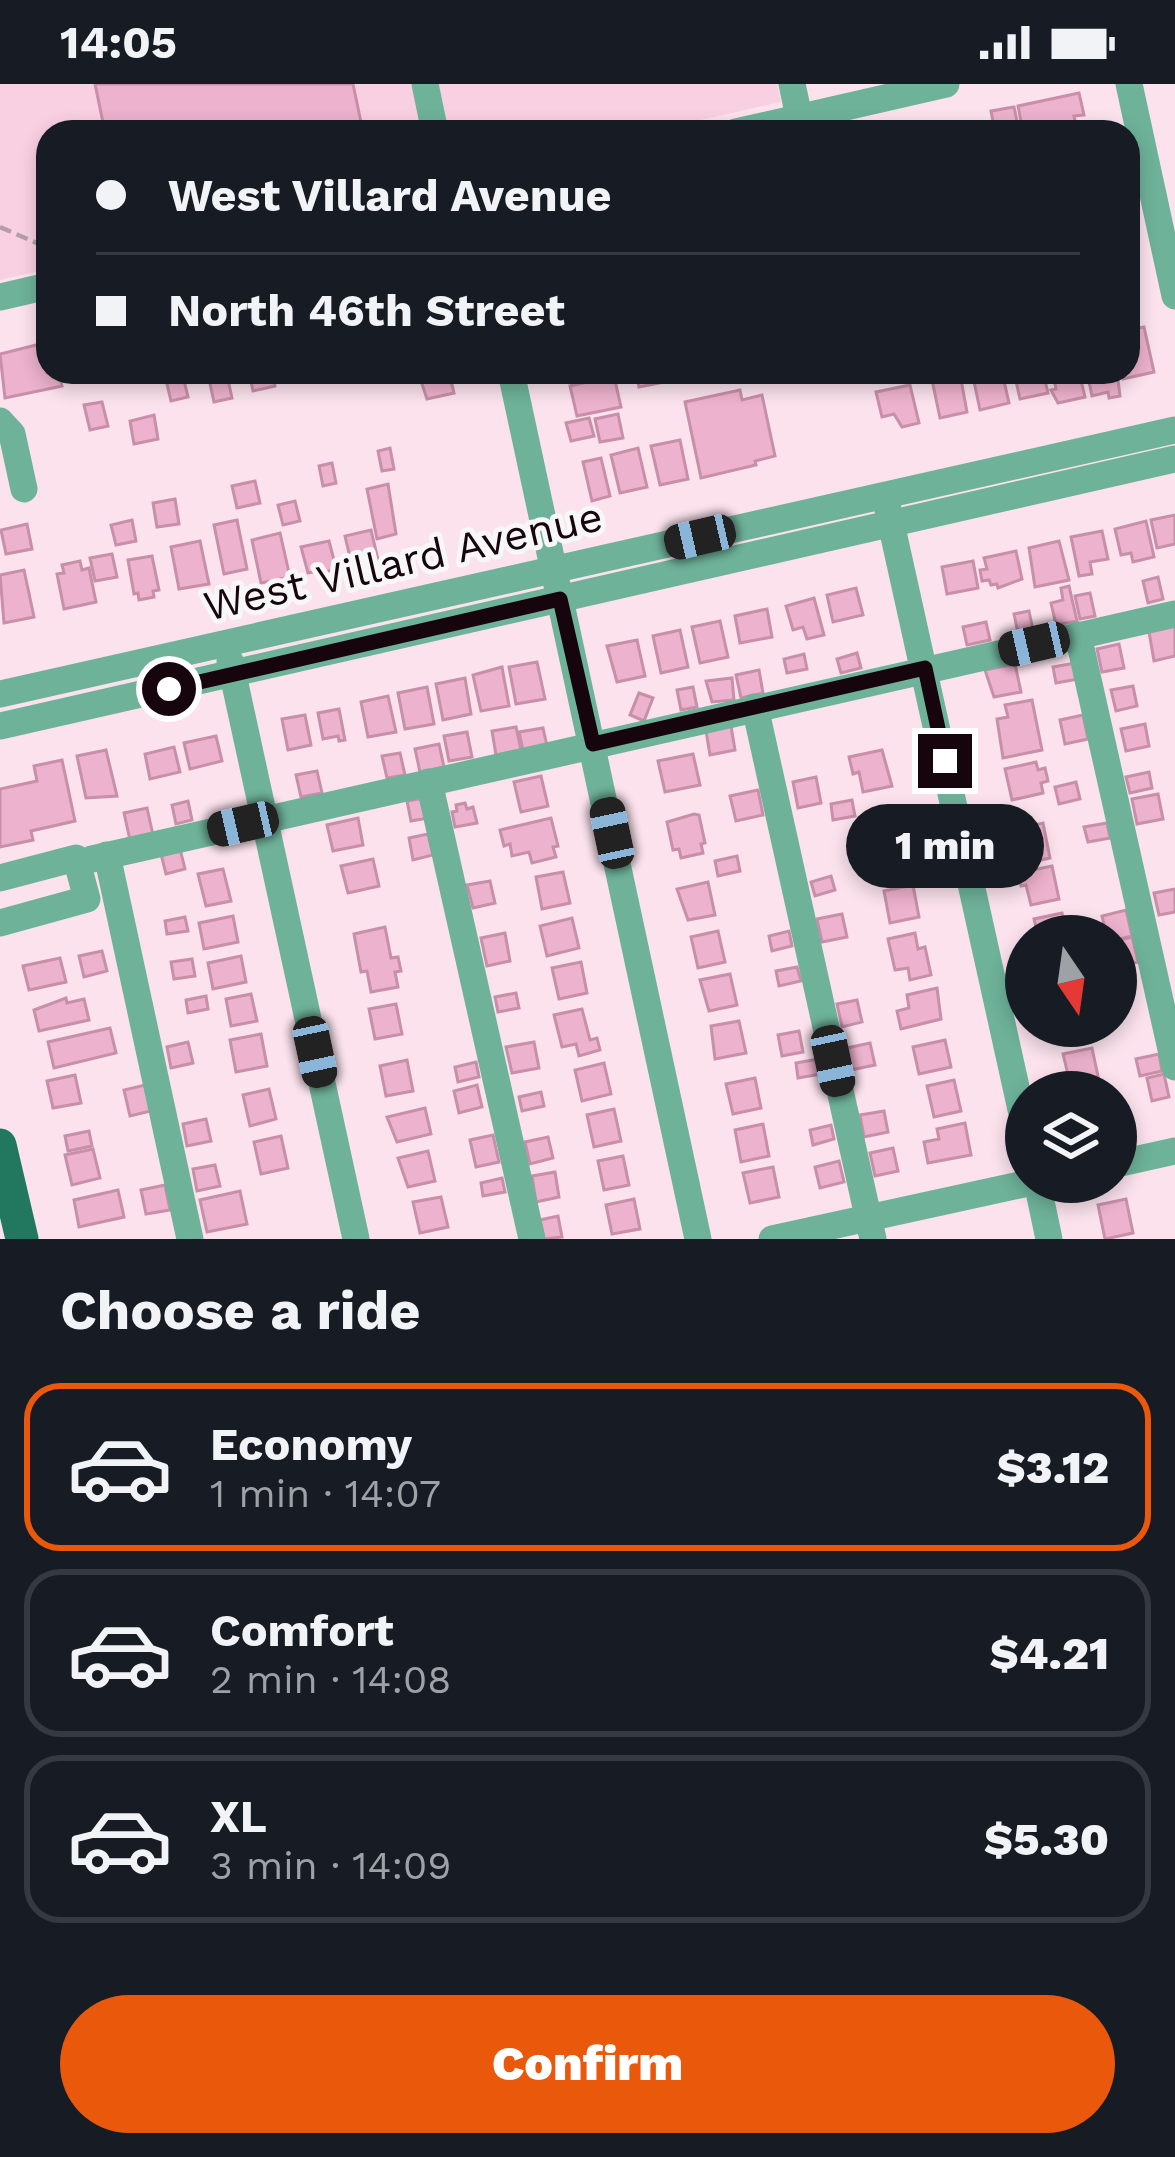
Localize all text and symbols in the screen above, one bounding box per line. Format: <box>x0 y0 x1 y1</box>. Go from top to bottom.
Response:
text: 14:05 <box>60 16 177 69</box>
text: West Villard Avenue <box>168 169 612 222</box>
text: North 46th Street <box>168 284 565 337</box>
street label: West Villard Avenue <box>199 491 607 631</box>
car <box>661 511 739 563</box>
car <box>995 618 1073 670</box>
route start <box>142 662 196 716</box>
route end <box>918 734 972 788</box>
car <box>587 794 637 872</box>
car <box>204 798 282 850</box>
callout: 1 min <box>846 803 1044 887</box>
text: 1 min <box>895 823 995 868</box>
north arrow <box>1005 915 1137 1047</box>
map controls <box>1005 915 1137 1203</box>
car <box>290 1013 340 1091</box>
car <box>808 1022 858 1100</box>
button: layers <box>1005 1071 1137 1203</box>
text: Choose a ride <box>60 1279 421 1342</box>
icon: car <box>66 1413 174 1521</box>
text: Economy <box>210 1418 412 1471</box>
text: $3.12 <box>997 1441 1109 1494</box>
text: 1 min · 14:07 <box>210 1471 441 1516</box>
icon: car <box>66 1599 174 1707</box>
text: Comfort <box>210 1604 394 1657</box>
text: $4.21 <box>990 1627 1109 1680</box>
text: 2 min · 14:08 <box>210 1657 451 1702</box>
icon: car <box>66 1785 174 1893</box>
text: XL <box>210 1790 267 1843</box>
text: $5.30 <box>984 1813 1109 1866</box>
text: 3 min · 14:09 <box>210 1843 451 1888</box>
button: Confirm <box>60 1995 1115 2133</box>

